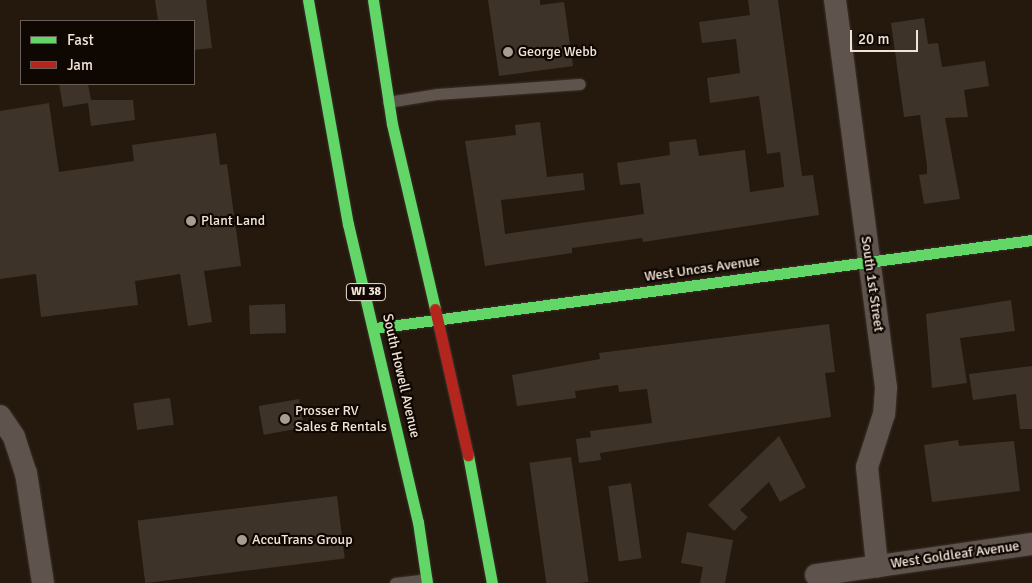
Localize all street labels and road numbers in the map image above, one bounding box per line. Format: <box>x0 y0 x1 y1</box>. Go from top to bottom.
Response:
street label: South 1st Street <box>857 235 887 333</box>
street label: West Uncas Avenue <box>643 253 761 285</box>
road number: WI 38 <box>345 282 387 302</box>
street label: South Howell Avenue <box>379 312 423 440</box>
street label: West Goldleaf Avenue <box>890 538 1020 572</box>

